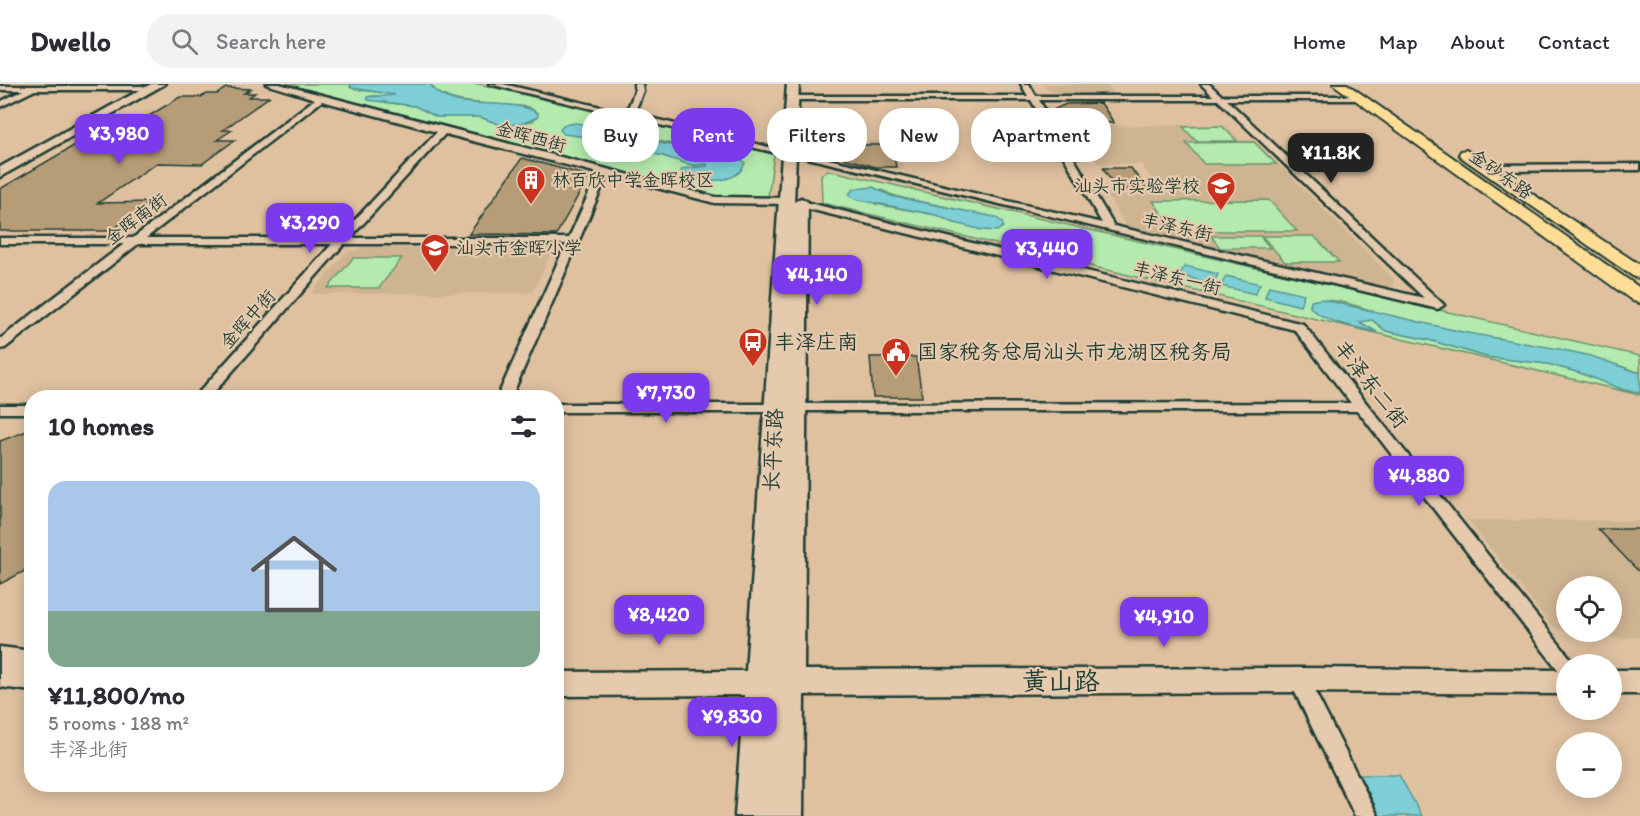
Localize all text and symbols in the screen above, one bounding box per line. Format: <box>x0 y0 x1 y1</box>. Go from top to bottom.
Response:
search box <box>147 14 567 68</box>
text: Dwello <box>30 24 111 58</box>
icon: search <box>168 25 201 58</box>
text: Search here <box>216 28 326 55</box>
text: Home <box>1293 29 1346 54</box>
text: Map <box>1379 29 1418 54</box>
text: About <box>1451 29 1505 54</box>
text: Contact <box>1538 29 1610 54</box>
chip: Buy <box>582 108 659 162</box>
chip: Rent <box>671 108 755 162</box>
chip: Filters <box>767 108 867 162</box>
chip: New <box>879 108 959 162</box>
chip: Apartment <box>971 108 1111 162</box>
pin: ¥3,980 <box>70 114 168 165</box>
street label: 金晖西街 <box>493 117 569 157</box>
text: ¥3,980 <box>89 121 149 145</box>
pin: ¥11.8K <box>1282 133 1380 184</box>
text: ¥11.8K <box>1302 140 1360 164</box>
street label: 金砂东路 <box>1465 144 1537 204</box>
building icon: 林百欣中学金晖校区 <box>515 164 547 206</box>
place label: 林百欣中学金晖校区 <box>552 169 714 191</box>
school or university icon: 汕头市实验学校 <box>1205 170 1237 212</box>
place label: 汕头市实验学校 <box>1074 175 1200 197</box>
street label: 金晖南街 <box>101 189 171 249</box>
pin: ¥3,290 <box>261 203 359 254</box>
street label: 丰泽东街 <box>1139 208 1215 246</box>
text: ¥3,290 <box>280 210 340 234</box>
pin: ¥3,440 <box>998 229 1096 280</box>
school or university icon: 汕头市金晖小学 <box>419 232 451 274</box>
text: ¥3,440 <box>1015 236 1079 260</box>
place label: 汕头市金晖小学 <box>456 237 582 259</box>
pin: ¥4,140 <box>768 255 866 306</box>
street label: 丰泽东一街 <box>1131 256 1223 300</box>
text: ¥4,140 <box>786 262 848 286</box>
street label: 金晖中街 <box>216 285 280 353</box>
bus stop icon: 丰泽庄南 <box>737 326 769 368</box>
place label: 丰泽庄南 <box>774 329 858 354</box>
street label: 丰泽东二街 <box>1329 335 1414 433</box>
public building icon: 国家税务总局汕头市龙湖区税务局 <box>880 336 912 378</box>
place label: 国家税务总局汕头市龙湖区税务局 <box>917 339 1232 364</box>
pin: ¥7,730 <box>617 373 715 424</box>
text: ¥7,730 <box>637 380 696 404</box>
street label: 长平东路 <box>758 407 787 493</box>
text: 10 homes <box>48 410 154 442</box>
icon: filters <box>507 410 540 443</box>
pin: ¥4,880 <box>1370 456 1468 507</box>
text: ¥4,880 <box>1388 463 1450 487</box>
icon: home <box>240 520 348 628</box>
map controls <box>1556 576 1622 798</box>
button: locate <box>1556 576 1622 642</box>
pin: ¥8,420 <box>610 595 708 646</box>
pin: ¥4,910 <box>1115 597 1213 648</box>
text: ¥8,420 <box>628 602 690 626</box>
text: ¥4,910 <box>1134 604 1194 628</box>
button: + <box>1556 654 1622 720</box>
street label: 黄山路 <box>1022 665 1100 697</box>
text: ¥11,800/mo <box>48 679 185 711</box>
pin: ¥9,830 <box>683 697 781 748</box>
text: ¥9,830 <box>702 704 762 728</box>
text: 5 rooms · 188 m² <box>48 711 189 735</box>
button: − <box>1556 732 1622 798</box>
text: 丰泽北街 <box>48 737 128 761</box>

